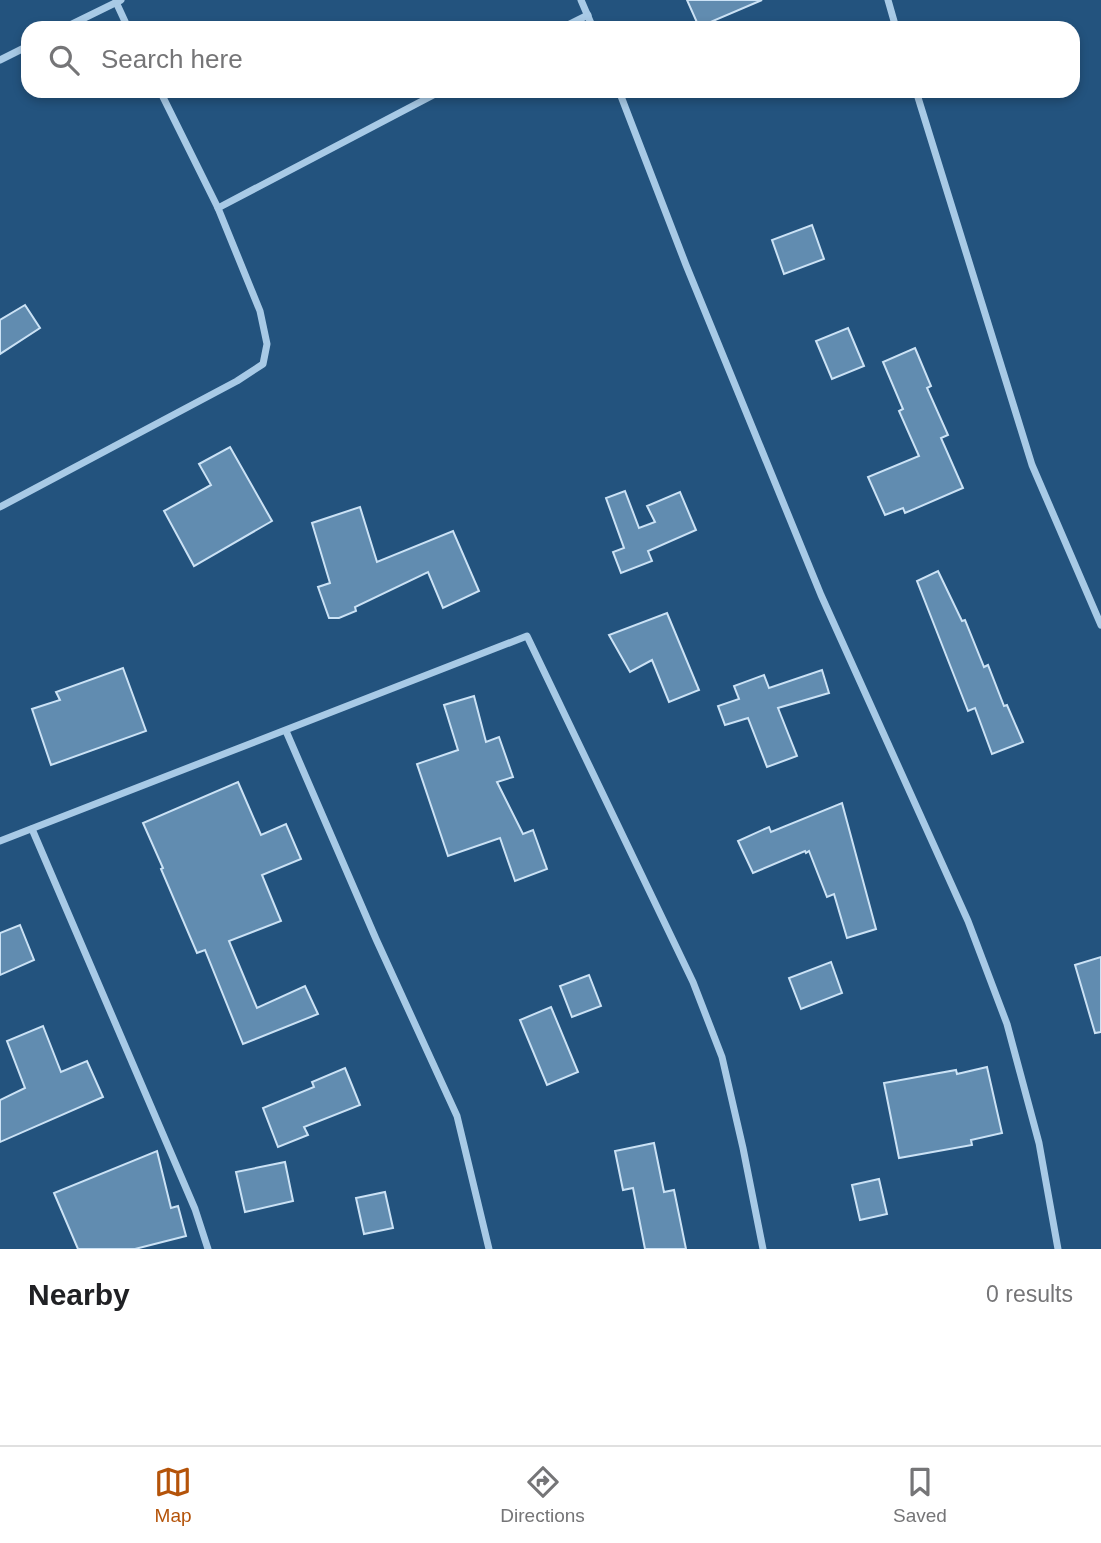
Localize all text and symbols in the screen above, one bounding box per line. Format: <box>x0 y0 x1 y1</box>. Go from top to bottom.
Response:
search box <box>21 21 1080 98</box>
icon: search <box>45 41 83 79</box>
text: Search here <box>101 44 243 74</box>
text: Nearby <box>28 1278 130 1311</box>
text: 0 results <box>986 1281 1073 1307</box>
tab: Map <box>154 1463 192 1527</box>
tab: Directions <box>500 1463 585 1527</box>
tab: Saved <box>893 1463 947 1527</box>

